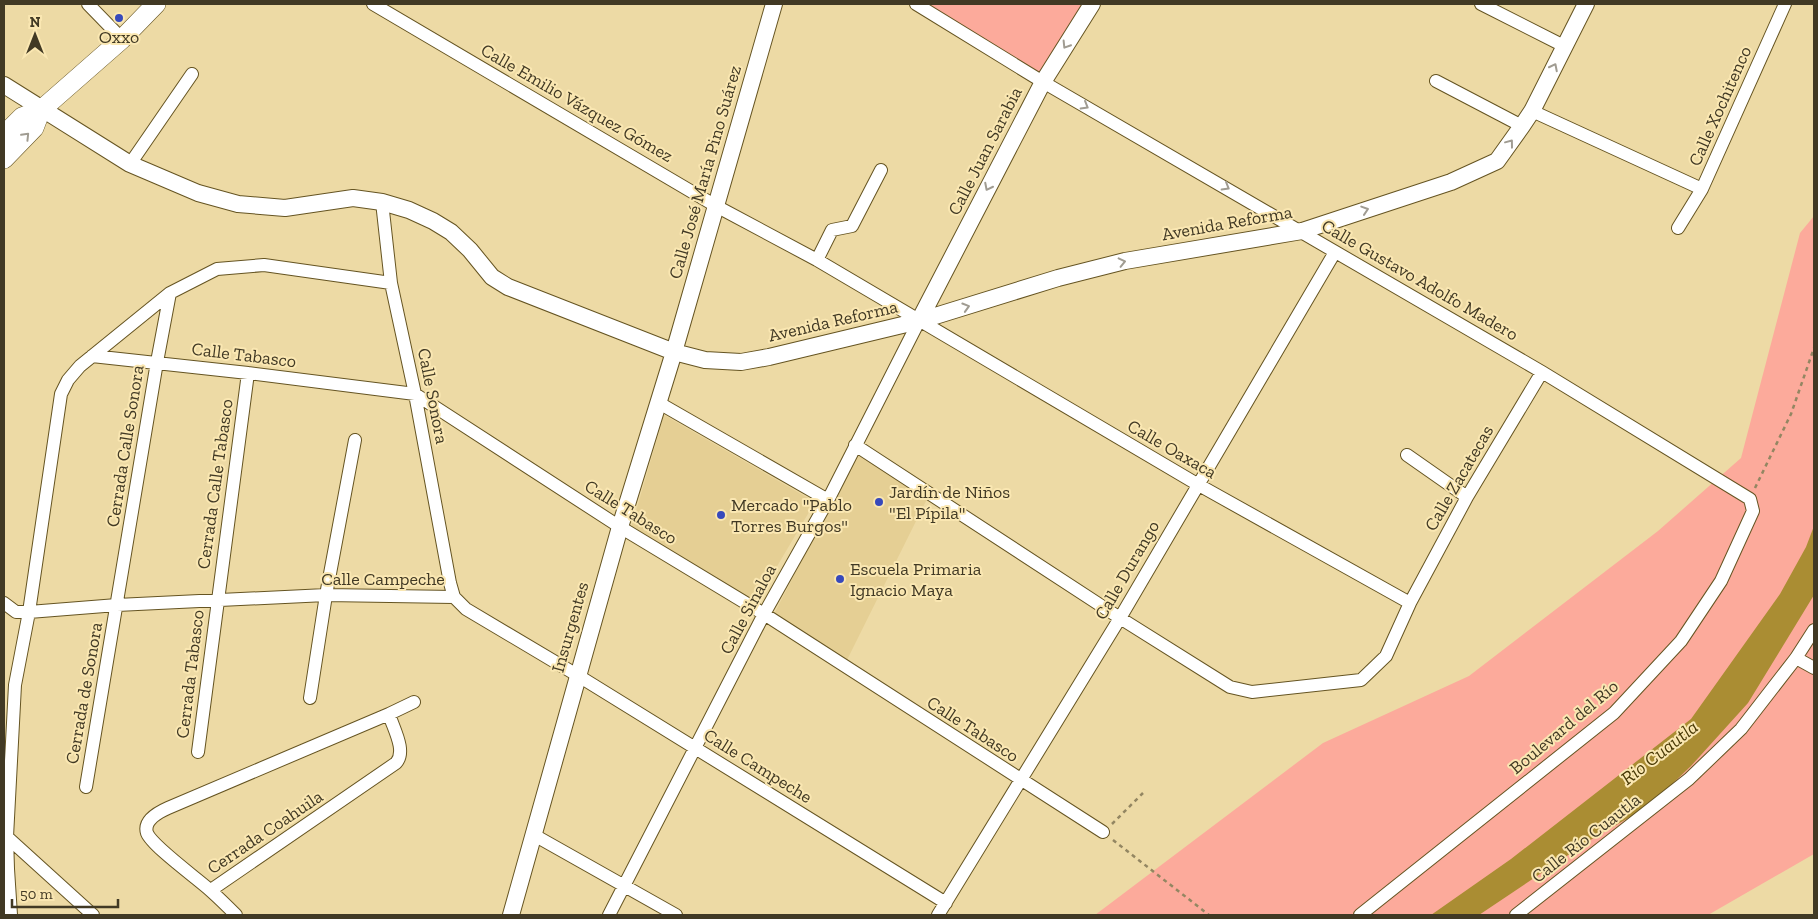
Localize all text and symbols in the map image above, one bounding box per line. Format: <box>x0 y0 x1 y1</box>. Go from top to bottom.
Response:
north arrow <box>10 10 60 60</box>
marker: Oxxo <box>113 12 125 24</box>
text: N <box>30 14 41 31</box>
place label: Oxxo <box>99 26 139 48</box>
street label: Calle Emilio Vázquez Gómez <box>477 39 677 167</box>
one-way arrow <box>1063 39 1072 49</box>
street label: Calle Xochitenco <box>1684 43 1756 169</box>
street label: Calle José María Pino Suárez <box>664 63 746 281</box>
one-way arrow <box>1548 63 1558 72</box>
street label: Calle Juan Sarabia <box>943 83 1027 219</box>
one-way arrow <box>1080 100 1089 110</box>
one-way arrow <box>20 133 29 142</box>
one-way arrow <box>1504 140 1512 149</box>
one-way arrow <box>1221 181 1230 191</box>
one-way arrow <box>984 182 994 191</box>
street label: Avenida Reforma <box>1160 201 1294 245</box>
one-way arrow <box>1360 206 1369 216</box>
street label: Calle Gustavo Adolfo Madero <box>1318 215 1522 345</box>
one-way arrow <box>1117 257 1126 268</box>
street label: Avenida Reforma <box>766 295 900 347</box>
one-way arrow <box>961 302 969 312</box>
street label: Calle Tabasco <box>190 338 298 372</box>
street label: Calle Sonora <box>413 346 453 446</box>
street label: Cerrada Calle Sonora <box>101 363 149 529</box>
street label: Cerrada Calle Tabasco <box>192 397 238 571</box>
street label: Calle Oaxaca <box>1124 415 1221 483</box>
street label: Calle Zacatecas <box>1420 421 1498 535</box>
street label: Calle Tabasco <box>581 475 681 549</box>
place label: Jardín de Niños "El Pípila" <box>889 481 1010 524</box>
place label: Mercado "Pablo Torres Burgos" <box>731 494 852 537</box>
marker: Jardín de Niños "El Pípila" <box>873 496 885 508</box>
marker: Mercado "Pablo Torres Burgos" <box>715 509 727 521</box>
street label: Calle Durango <box>1090 516 1164 624</box>
place label: Escuela Primaria Ignacio Maya <box>850 558 982 601</box>
street label: Calle Sinaloa <box>715 560 781 658</box>
street label: Calle Campeche <box>321 568 445 590</box>
marker: Escuela Primaria Ignacio Maya <box>834 573 846 585</box>
street label: Insurgentes <box>547 579 593 675</box>
street label: Cerrada Tabasco <box>171 608 209 740</box>
street label: Cerrada de Sonora <box>61 620 107 766</box>
street label: Boulevard del Río <box>1505 675 1623 779</box>
street label: Calle Tabasco <box>923 691 1023 767</box>
water label: Rio Cuautla <box>1616 715 1702 790</box>
street label: Calle Campeche <box>700 724 816 808</box>
street label: Cerrada Coahuila <box>203 785 327 879</box>
street label: Calle Río Cuautla <box>1527 788 1645 887</box>
scale bar <box>12 876 119 908</box>
text: 50 m <box>20 885 53 903</box>

